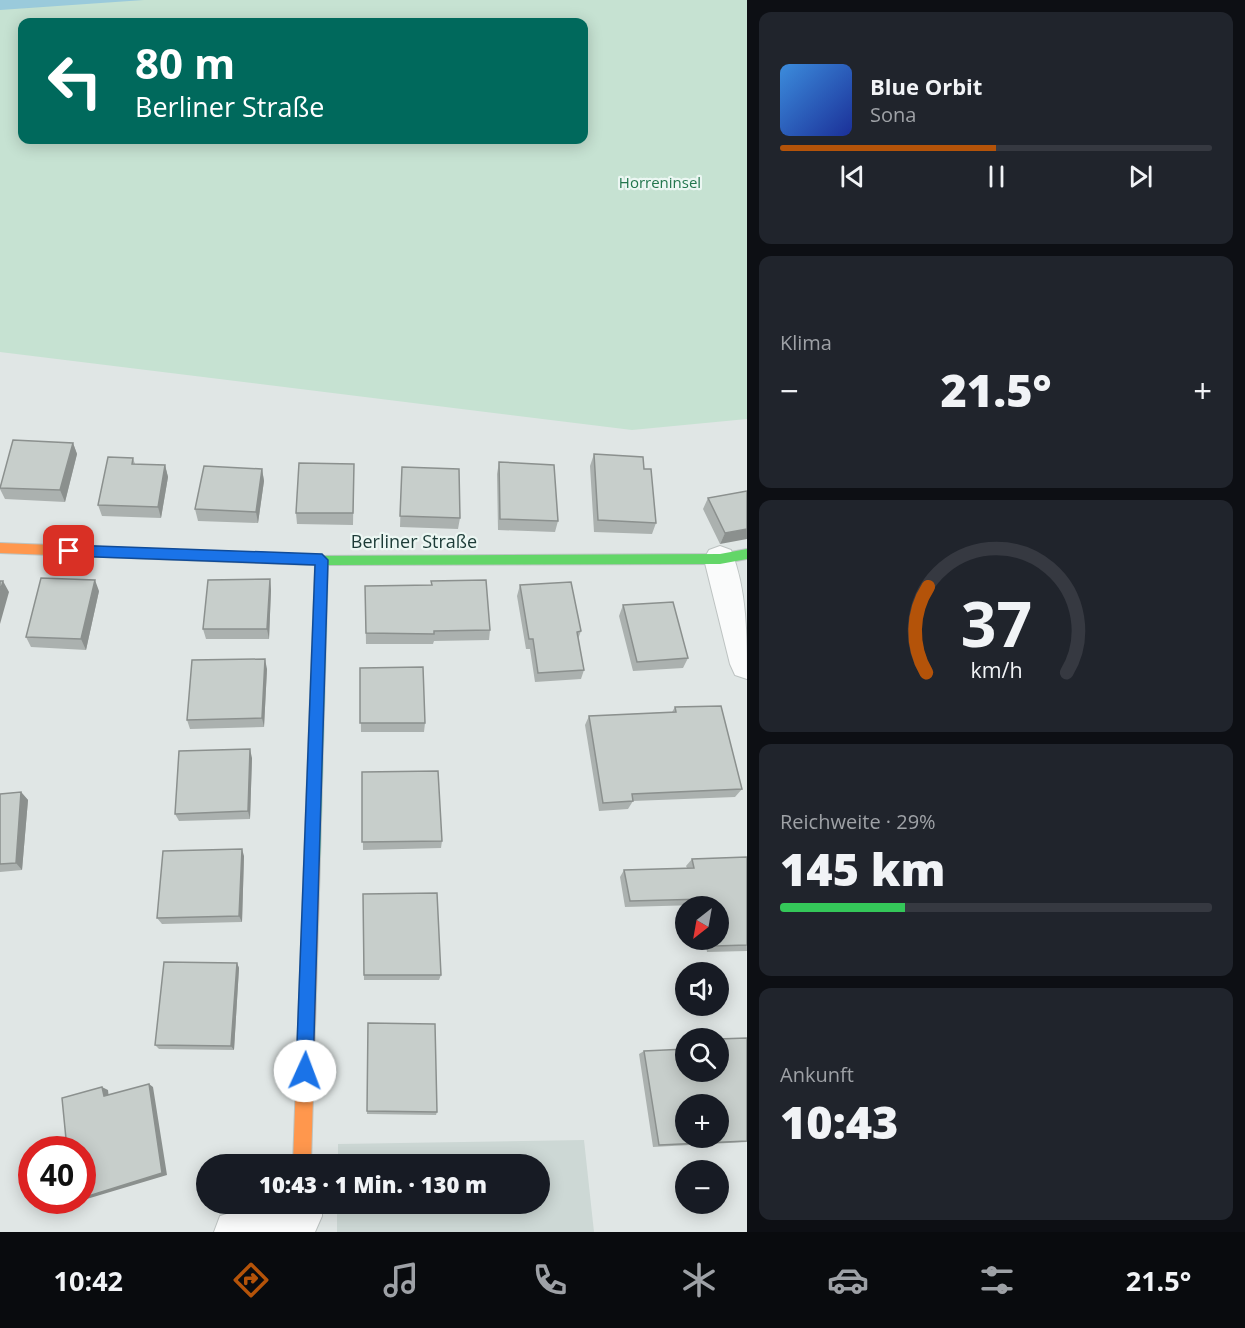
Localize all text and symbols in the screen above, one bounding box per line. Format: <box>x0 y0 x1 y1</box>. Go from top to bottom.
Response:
text: 80 m <box>135 34 235 91</box>
icon: left <box>36 42 114 120</box>
text: Blue Orbit <box>870 71 982 101</box>
text: Berliner Straße <box>135 88 324 125</box>
text: Sona <box>870 101 916 128</box>
icon: previous <box>836 160 869 193</box>
icon: pause <box>980 160 1013 193</box>
icon: next <box>1124 160 1157 193</box>
park label: Horreninsel <box>619 172 701 192</box>
text: Klima <box>780 329 832 356</box>
text: 21.5° <box>940 359 1052 420</box>
text: − <box>780 368 799 413</box>
text: + <box>1193 368 1212 413</box>
pin <box>43 525 94 576</box>
street label: Berliner Straße <box>351 529 477 553</box>
icon: arrive <box>52 534 85 567</box>
text: 37 <box>960 580 1032 665</box>
text: km/h <box>970 655 1022 684</box>
text: Reichweite · 29% <box>780 808 936 835</box>
text: 145 km <box>780 838 945 899</box>
north arrow <box>675 896 729 950</box>
map controls <box>675 896 729 1214</box>
button: sound <box>675 962 729 1016</box>
button: search <box>675 1028 729 1082</box>
position arrow <box>273 1039 337 1103</box>
text: Ankunft <box>780 1061 854 1088</box>
text: 10:43 <box>780 1091 898 1152</box>
button: + <box>675 1094 729 1148</box>
speed limit sign: 40 <box>18 1136 96 1214</box>
button: − <box>675 1160 729 1214</box>
text: 10:43 · 1 Min. · 130 m <box>259 1169 487 1199</box>
icon: directions <box>230 1259 272 1301</box>
icon: music <box>380 1259 422 1301</box>
icon: phone <box>529 1259 571 1301</box>
icon: climate <box>678 1259 720 1301</box>
icon: car <box>827 1259 869 1301</box>
icon: filters <box>976 1259 1018 1301</box>
text: 10:42 <box>54 1262 123 1299</box>
text: 21.5° <box>1126 1262 1191 1299</box>

